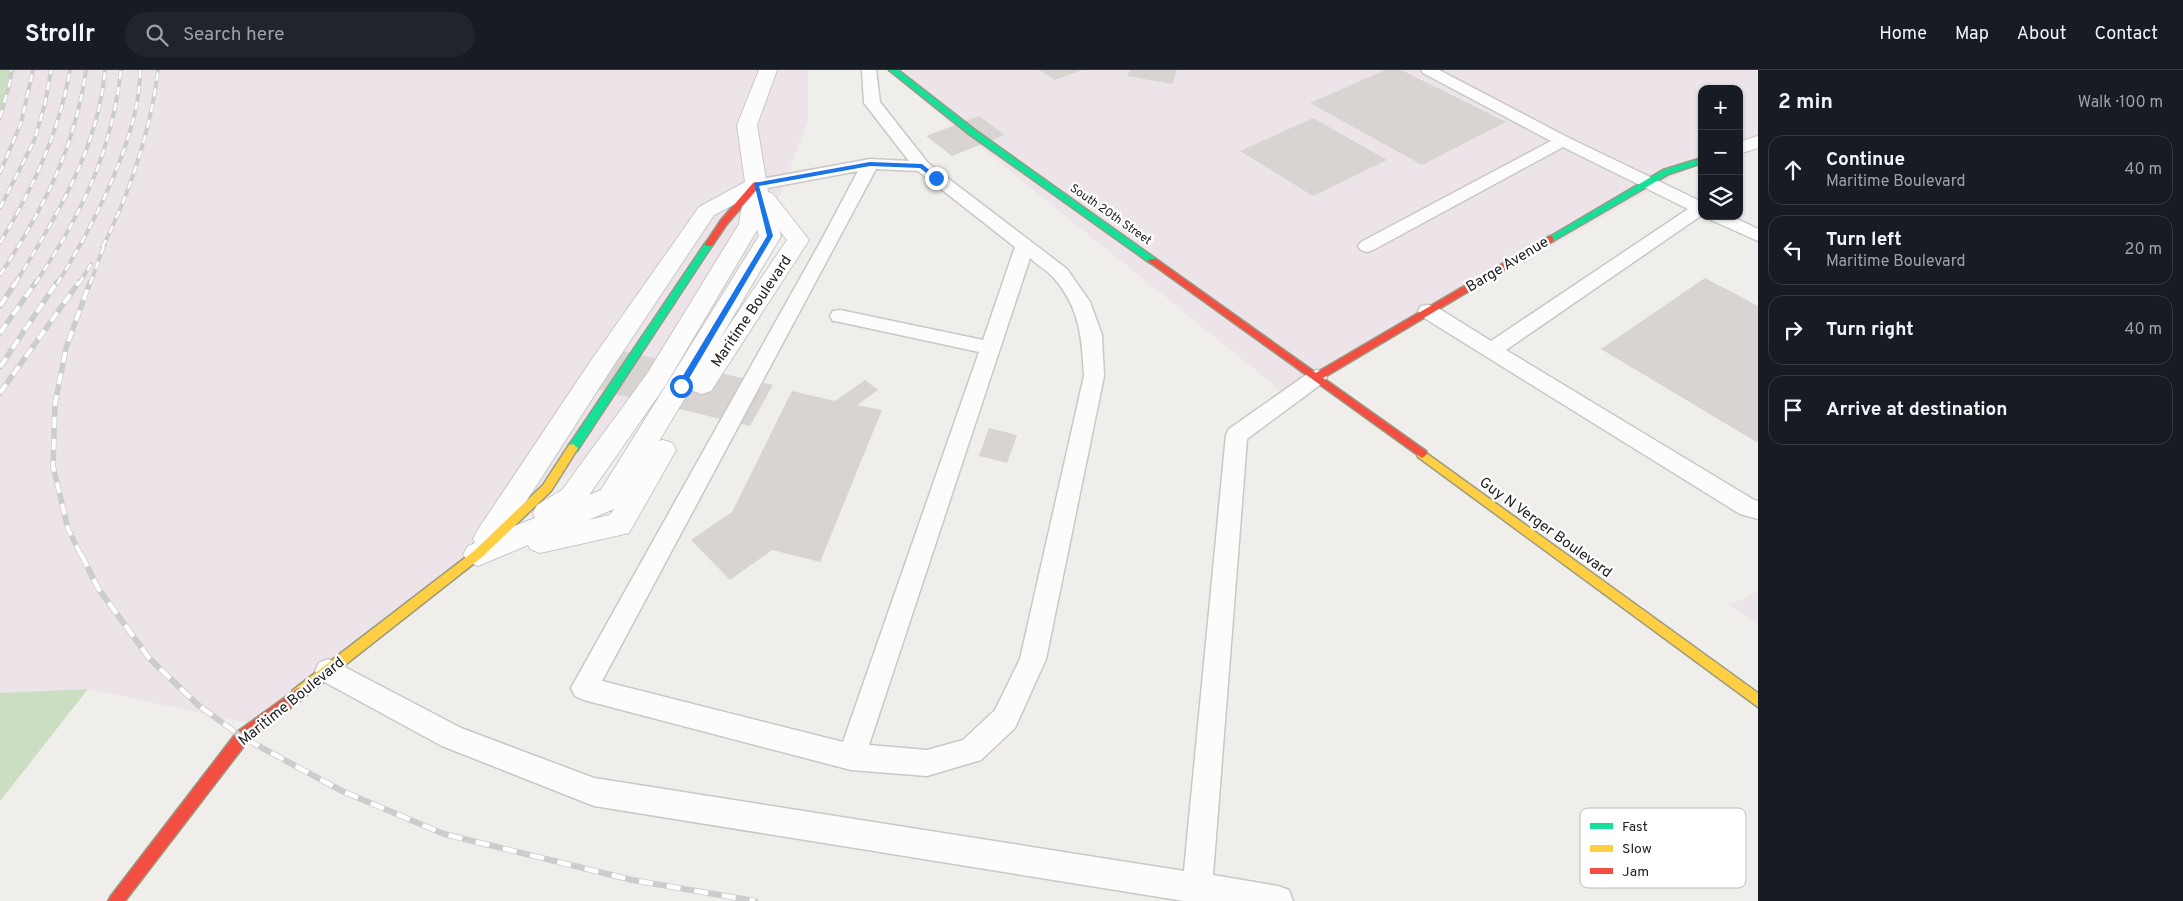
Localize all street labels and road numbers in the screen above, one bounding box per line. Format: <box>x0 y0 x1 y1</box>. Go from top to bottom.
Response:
street label: South 20th Street <box>1066 181 1154 249</box>
street label: Barge Avenue <box>1463 233 1553 297</box>
street label: Maritime Boulevard <box>708 252 797 371</box>
street label: Guy N Verger Boulevard <box>1475 474 1615 583</box>
street label: Maritime Boulevard <box>235 654 349 751</box>

